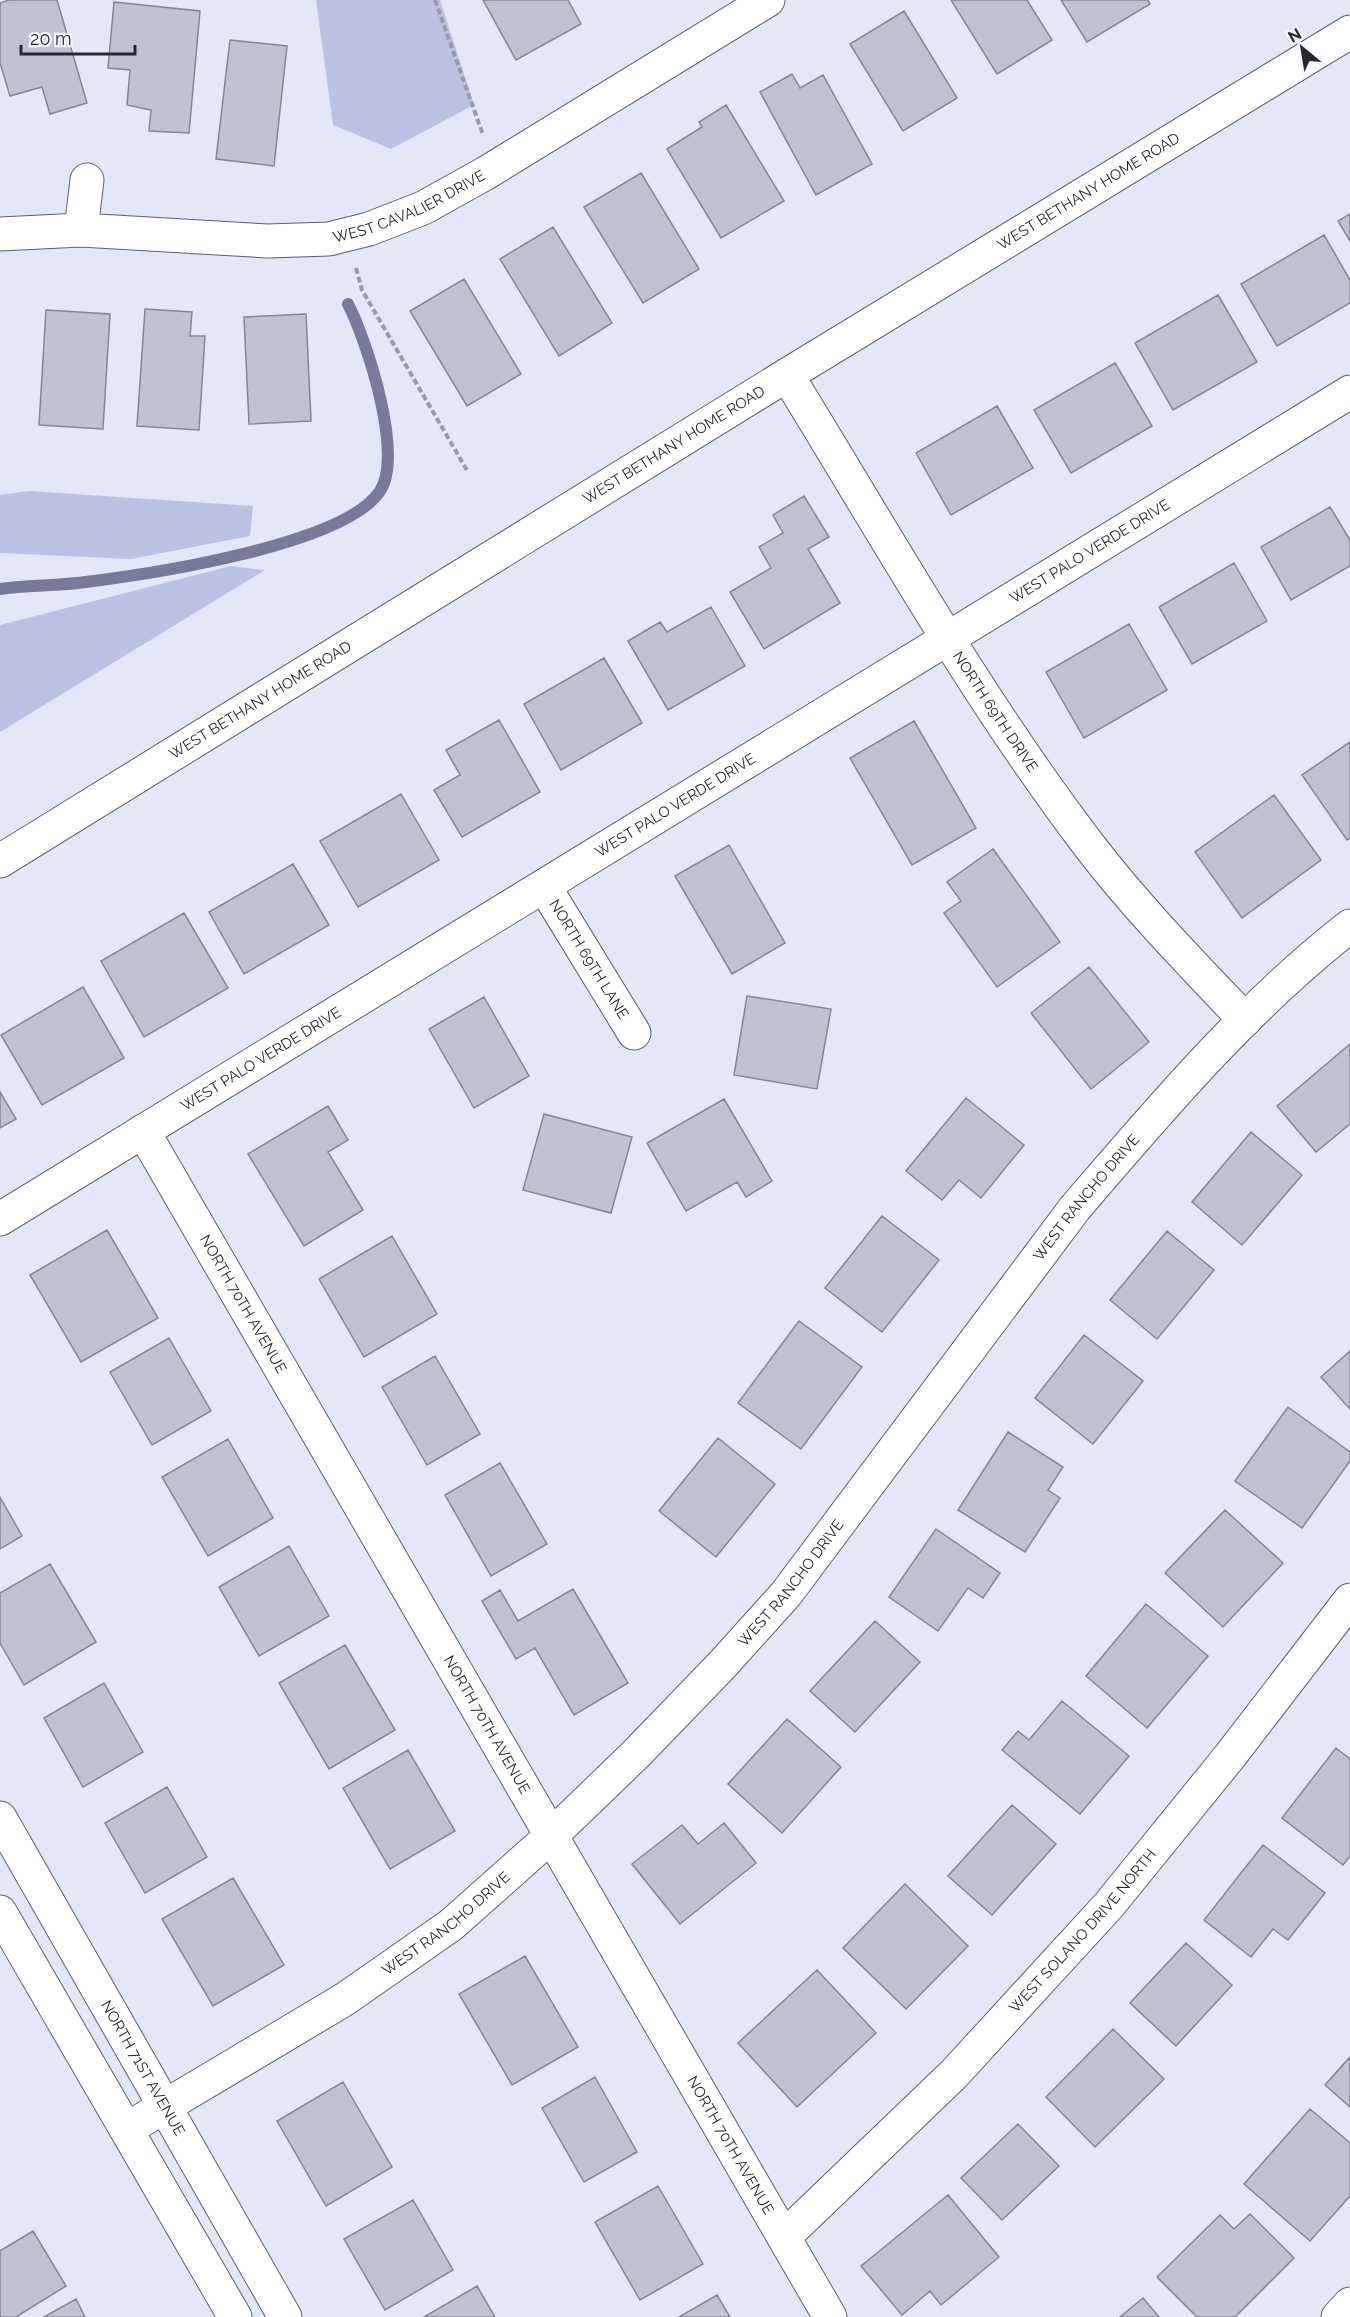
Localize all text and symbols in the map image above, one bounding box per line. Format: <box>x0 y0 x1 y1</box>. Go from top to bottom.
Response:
scale bar <box>21 18 135 56</box>
north arrow <box>1272 18 1332 78</box>
text: N <box>1285 24 1305 47</box>
text: 20 m <box>30 28 72 49</box>
street label: WEST BETHANY HOME ROAD <box>994 129 1183 254</box>
street label: WEST CAVALIER DRIVE <box>331 166 488 247</box>
street label: WEST BETHANY HOME ROAD <box>580 382 768 508</box>
street label: WEST PALO VERDE DRIVE <box>1006 496 1173 607</box>
street label: WEST BETHANY HOME ROAD <box>166 637 355 763</box>
street label: NORTH 69TH DRIVE <box>949 648 1042 776</box>
street label: WEST PALO VERDE DRIVE <box>592 749 759 861</box>
street label: NORTH 69TH LANE <box>545 896 632 1022</box>
street label: WEST PALO VERDE DRIVE <box>178 1003 344 1115</box>
street label: WEST RANCHO DRIVE <box>1030 1131 1143 1264</box>
street label: NORTH 70TH AVENUE <box>196 1232 290 1377</box>
street label: WEST RANCHO DRIVE <box>734 1516 847 1650</box>
street label: NORTH 70TH AVENUE <box>440 1652 534 1797</box>
street label: WEST SOLANO DRIVE NORTH <box>1006 1845 1160 2017</box>
street label: WEST RANCHO DRIVE <box>379 1868 514 1979</box>
street label: NORTH 71ST AVENUE <box>97 1997 189 2139</box>
street label: NORTH 70TH AVENUE <box>683 2073 778 2218</box>

